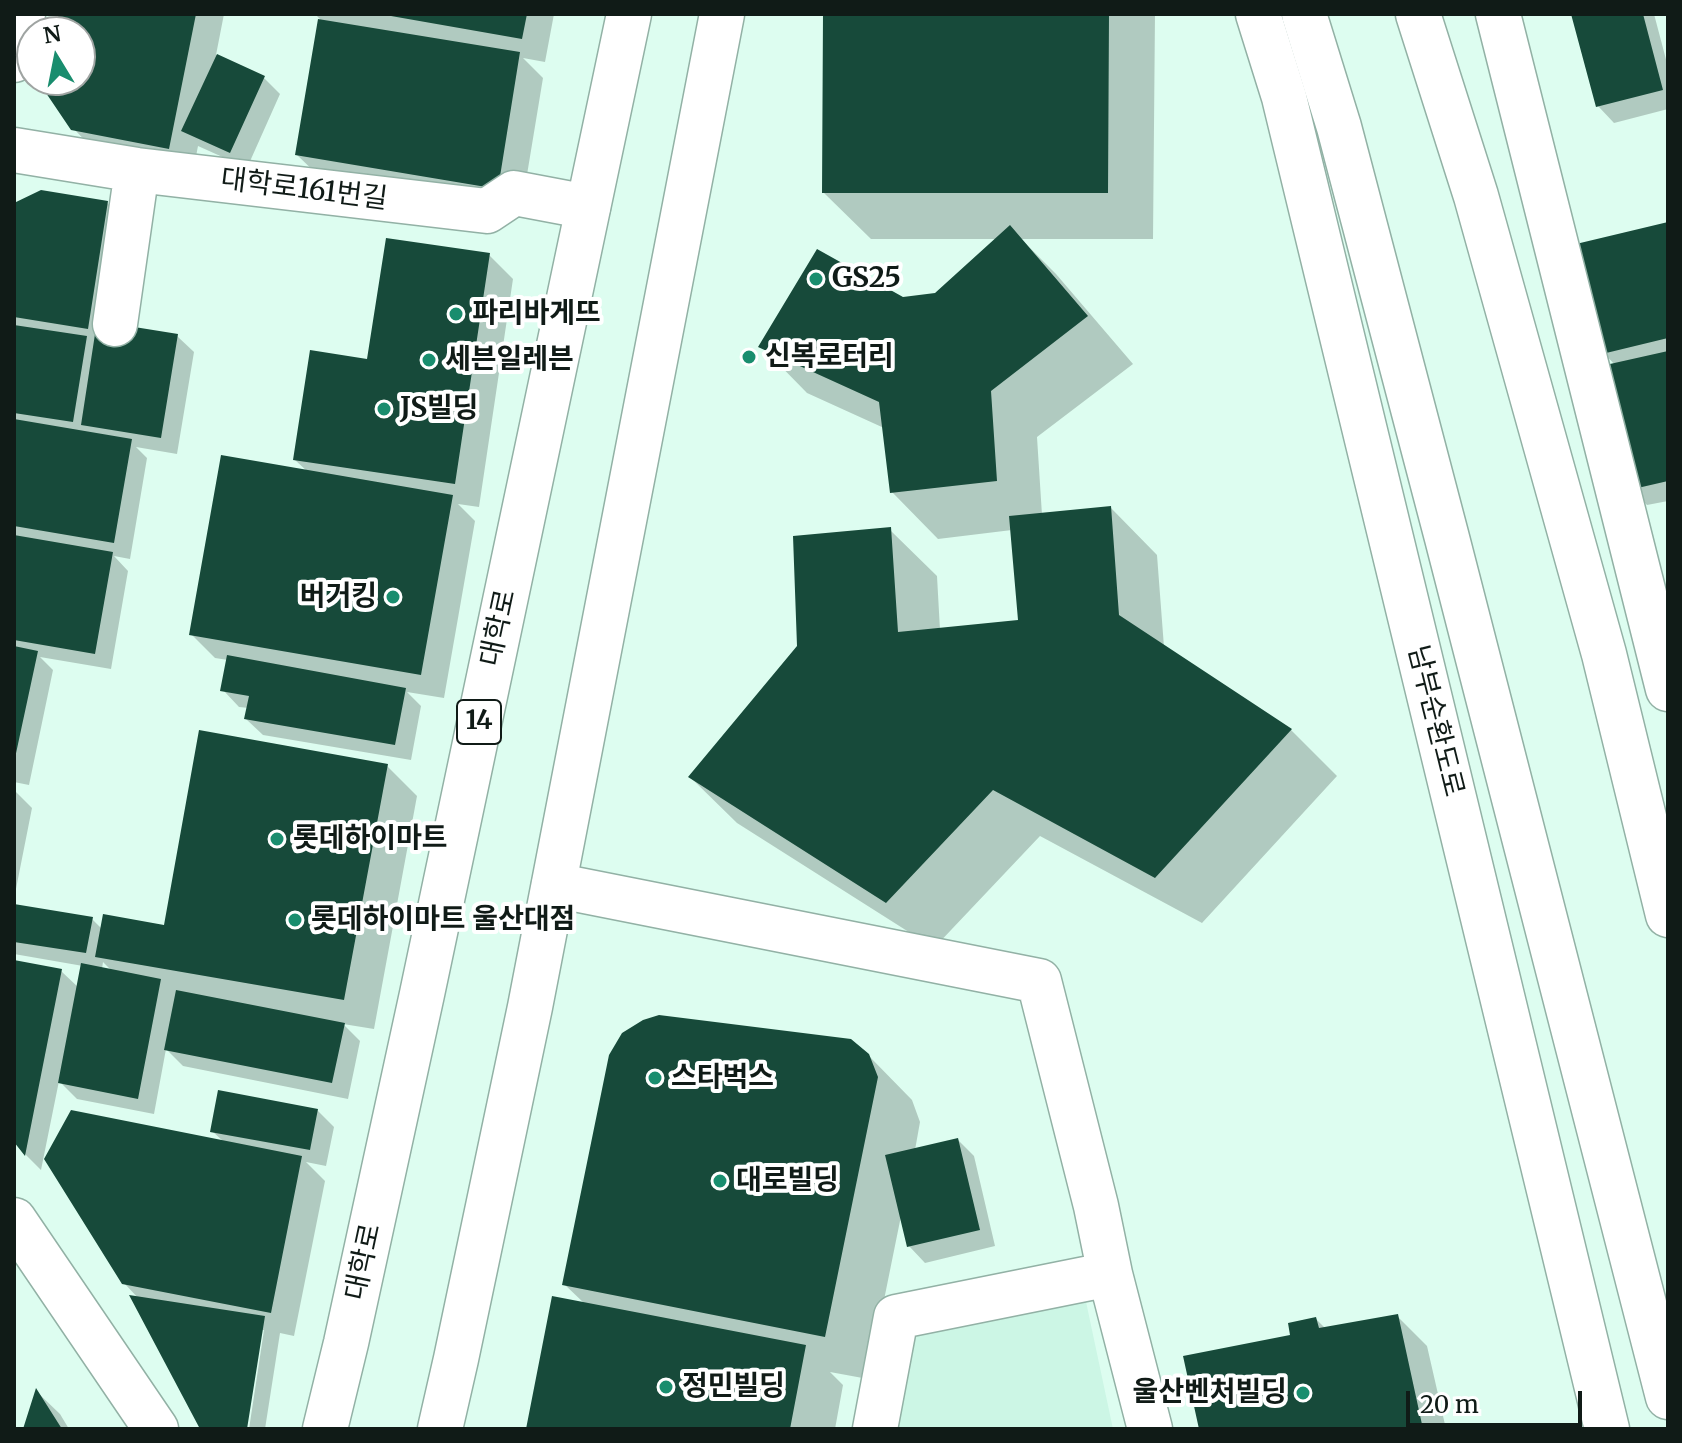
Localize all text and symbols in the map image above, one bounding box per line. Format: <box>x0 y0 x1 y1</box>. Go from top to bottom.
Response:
north arrow <box>16 16 96 96</box>
text: N <box>41 19 63 50</box>
street label: 대학로161번길 <box>219 163 389 217</box>
place label: GS25 <box>832 262 901 296</box>
marker: GS25 <box>807 270 825 288</box>
place label: 파리바게뜨 <box>472 297 601 331</box>
marker: 파리바게뜨 <box>447 305 465 323</box>
place label: 신복로터리 <box>765 340 894 374</box>
place label: 세븐일레븐 <box>445 343 574 377</box>
marker: 신복로터리 <box>740 348 758 366</box>
marker: 세븐일레븐 <box>420 351 438 369</box>
place label: JS빌딩 <box>400 392 479 426</box>
marker: JS빌딩 <box>375 400 393 418</box>
place label: 버거킹 <box>300 580 377 614</box>
street label: 대학로 <box>475 587 523 669</box>
marker: 버거킹 <box>384 588 402 606</box>
street label: 남부순환도로 <box>1400 642 1470 800</box>
road number: 14 <box>457 700 501 744</box>
place label: 롯데하이마트 <box>293 822 448 856</box>
marker: 롯데하이마트 <box>268 830 286 848</box>
place label: 롯데하이마트 울산대점 <box>311 903 575 937</box>
marker: 롯데하이마트 울산대점 <box>286 911 304 929</box>
place label: 스타벅스 <box>671 1061 774 1095</box>
marker: 스타벅스 <box>646 1069 664 1087</box>
place label: 대로빌딩 <box>736 1164 839 1198</box>
marker: 대로빌딩 <box>711 1172 729 1190</box>
street label: 대학로 <box>340 1221 388 1303</box>
place label: 정민빌딩 <box>682 1370 785 1404</box>
scale bar <box>1410 1375 1586 1425</box>
place label: 울산벤처빌딩 <box>1132 1376 1287 1410</box>
marker: 정민빌딩 <box>657 1378 675 1396</box>
marker: 울산벤처빌딩 <box>1294 1384 1312 1402</box>
text: 20 m <box>1420 1389 1479 1420</box>

